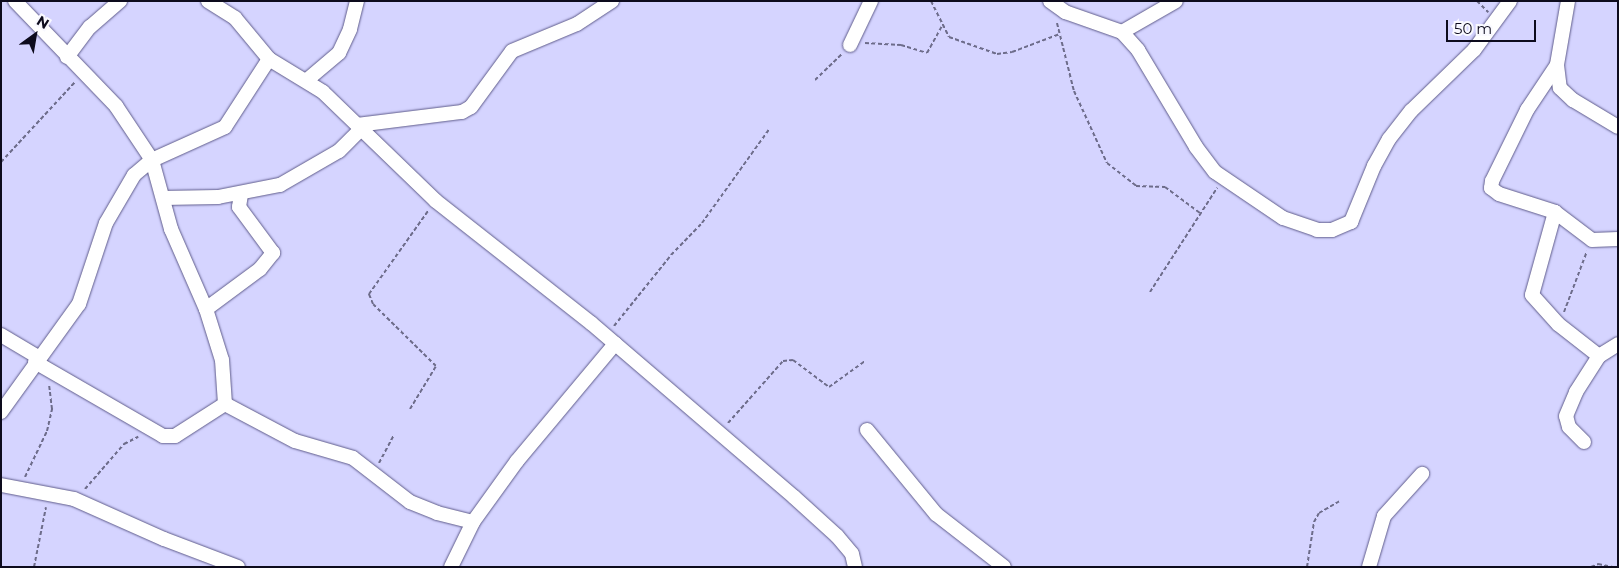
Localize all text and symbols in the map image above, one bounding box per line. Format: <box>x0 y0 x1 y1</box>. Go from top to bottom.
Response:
north arrow <box>10 10 60 60</box>
scale bar <box>1449 10 1539 42</box>
text: N <box>33 12 53 33</box>
text: 50 m <box>1454 19 1492 38</box>

